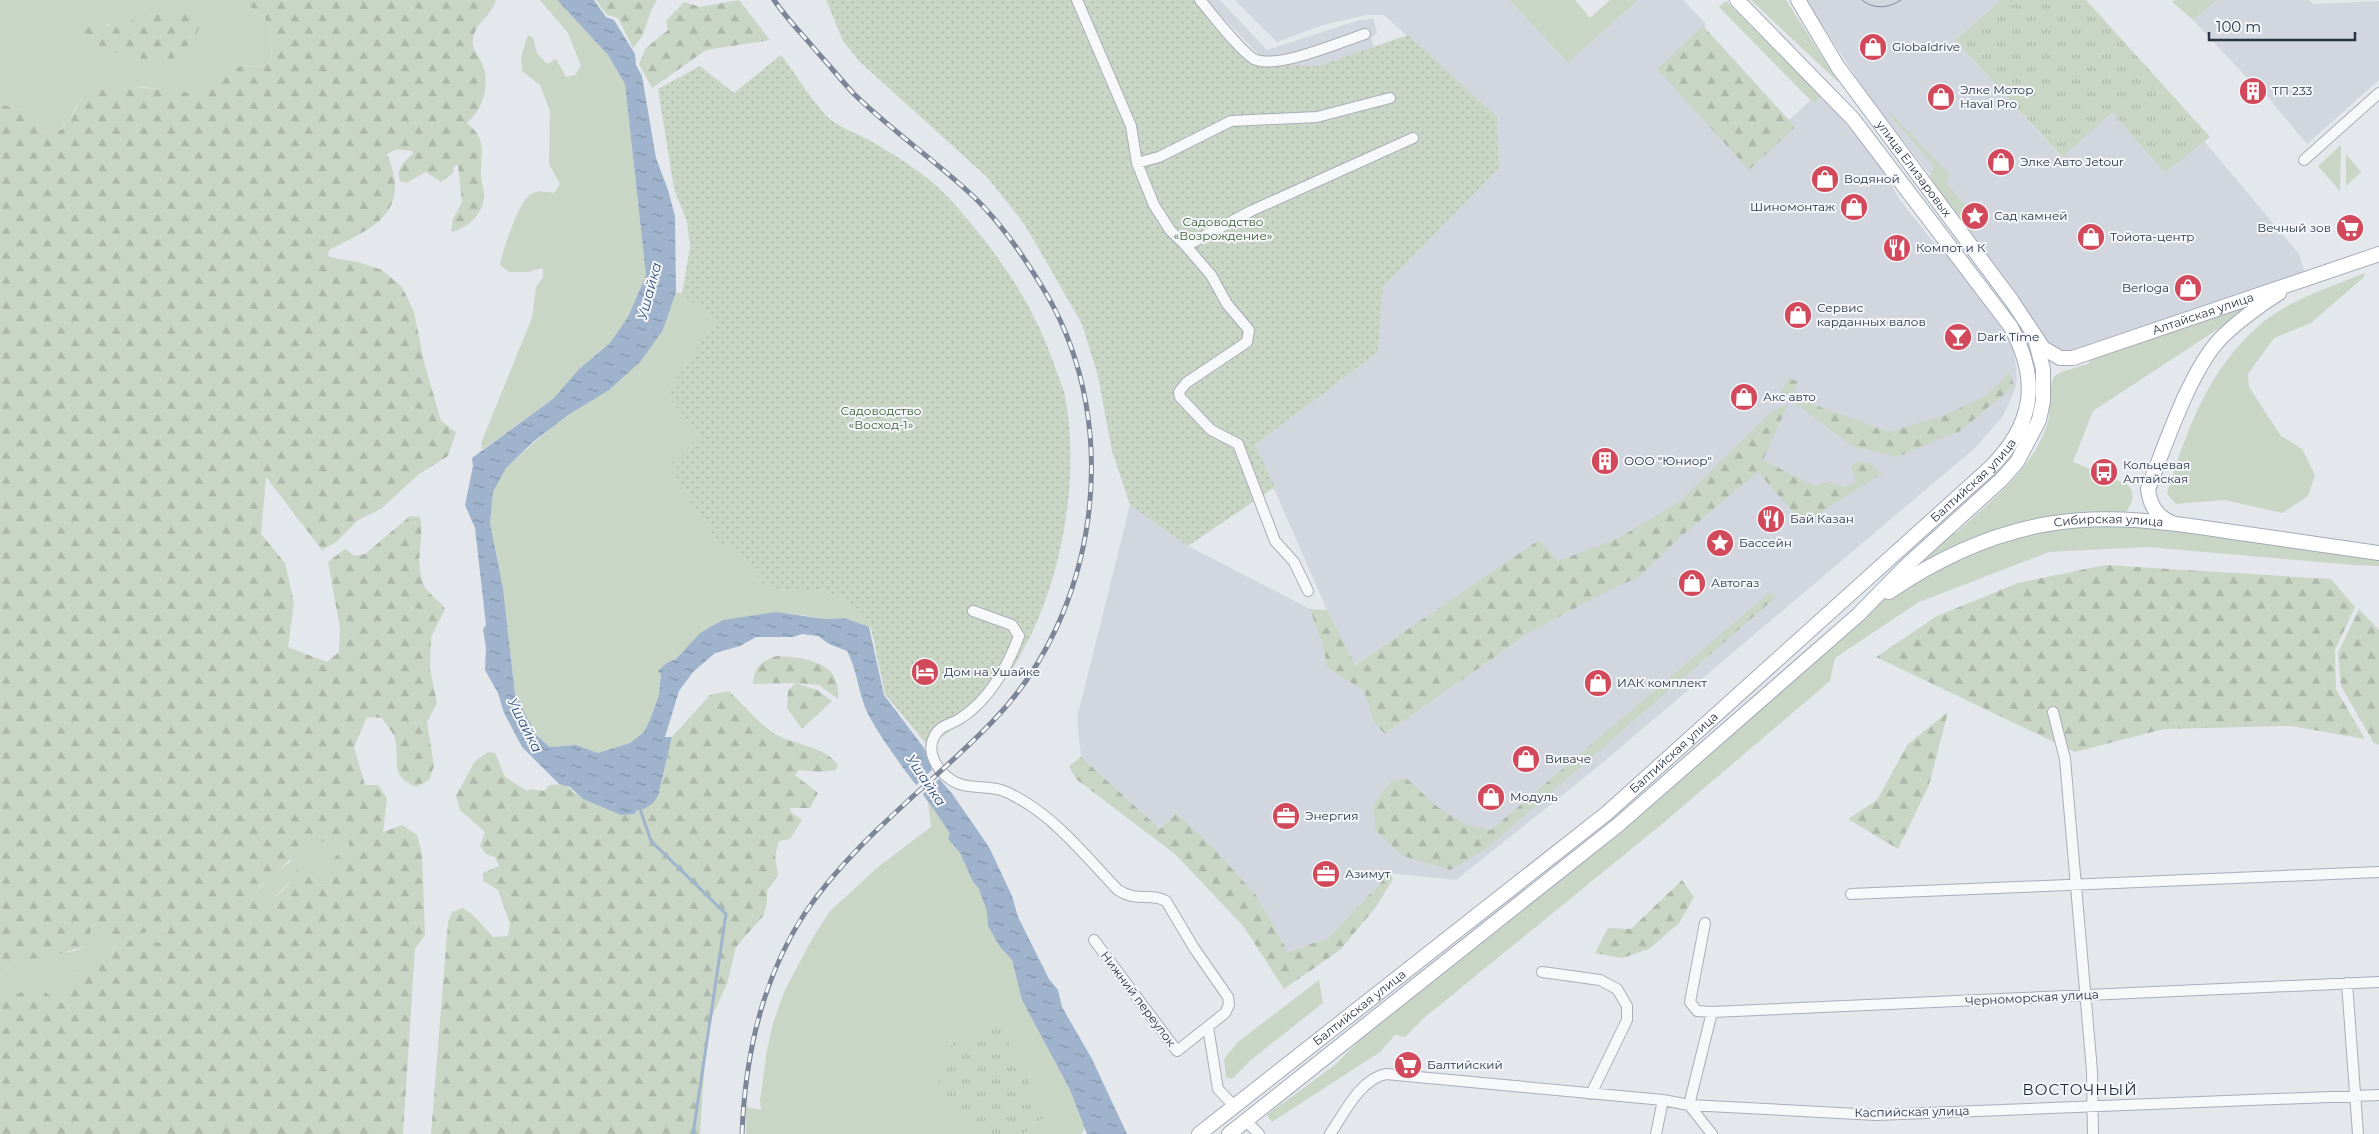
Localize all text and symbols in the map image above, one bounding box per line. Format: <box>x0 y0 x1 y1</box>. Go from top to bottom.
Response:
scale bar <box>2209 10 2355 42</box>
text: 100 m <box>2216 17 2261 36</box>
shop icon: Globaldrive <box>1858 32 1888 62</box>
place label: Globaldrive <box>1892 39 1960 54</box>
building icon: ТП 233 <box>2238 76 2268 106</box>
shop icon: Элке Мотор Haval Pro <box>1926 82 1956 112</box>
place label: Элке Мотор Haval Pro <box>1960 82 2033 111</box>
place label: ТП 233 <box>2272 83 2313 98</box>
street label: улица Елизаровых <box>1873 116 1955 220</box>
shop icon: Элке Авто Jetour <box>1986 147 2016 177</box>
place label: Элке Авто Jetour <box>2020 154 2124 169</box>
shop icon: Водяной <box>1810 164 1840 194</box>
place label: Водяной <box>1844 171 1900 186</box>
shop icon: Шиномонтаж <box>1839 192 1869 222</box>
place label: Шиномонтаж <box>1750 199 1835 214</box>
place icon: Сад камней <box>1960 201 1990 231</box>
place label: Сад камней <box>1994 208 2068 223</box>
supermarket icon: Вечный зов <box>2335 213 2365 243</box>
park label: Садоводство «Возрождение» <box>1173 214 1273 243</box>
place label: Вечный зов <box>2257 220 2331 235</box>
shop icon: Тойота-центр <box>2076 222 2106 252</box>
place label: Тойота-центр <box>2110 229 2195 244</box>
restaurant icon: Компот и К <box>1882 233 1912 263</box>
place label: Компот и К <box>1916 240 1986 255</box>
water label: Ушайка <box>633 260 665 322</box>
shop icon: Berloga <box>2173 273 2203 303</box>
place label: Berloga <box>2122 280 2169 295</box>
street label: Алтайская улица <box>2150 289 2255 337</box>
shop icon: Сервис карданных валов <box>1783 300 1813 330</box>
place label: Сервис карданных валов <box>1817 300 1926 329</box>
bar icon: Dark Time <box>1943 322 1973 352</box>
place label: Dark Time <box>1977 329 2039 344</box>
shop icon: Акс авто <box>1729 382 1759 412</box>
place label: Акс авто <box>1763 389 1816 404</box>
park label: Садоводство «Восход-1» <box>841 403 922 432</box>
street label: Балтийская улица <box>1927 435 2019 525</box>
building icon: ООО "Юниор" <box>1590 446 1620 476</box>
place label: ООО "Юниор" <box>1624 453 1712 468</box>
bus stop icon: Кольцевая Алтайская <box>2089 457 2119 487</box>
place label: Кольцевая Алтайская <box>2123 457 2190 486</box>
restaurant icon: Бай Казан <box>1756 504 1786 534</box>
place label: Бай Казан <box>1790 511 1854 526</box>
street label: Сибирская улица <box>2053 511 2164 530</box>
place icon: Бассейн <box>1705 528 1735 558</box>
place label: Бассейн <box>1739 535 1792 550</box>
shop icon: Автогаз <box>1677 568 1707 598</box>
place label: Автогаз <box>1711 575 1759 590</box>
hotel icon: Дом на Ушайке <box>910 657 940 687</box>
place label: Дом на Ушайке <box>944 664 1040 679</box>
shop icon: ИАК комплект <box>1583 668 1613 698</box>
place label: ИАК комплект <box>1617 675 1707 690</box>
water label: Ушайка <box>504 695 546 755</box>
street label: Балтийская улица <box>1626 709 1721 796</box>
shop icon: Виваче <box>1511 744 1541 774</box>
water label: Ушайка <box>902 751 950 809</box>
place label: Виваче <box>1545 751 1591 766</box>
shop icon: Модуль <box>1476 782 1506 812</box>
place label: Модуль <box>1510 789 1558 804</box>
office icon: Энергия <box>1271 801 1301 831</box>
place label: Энергия <box>1305 808 1358 823</box>
office icon: Азимут <box>1311 859 1341 889</box>
place label: Азимут <box>1345 866 1391 881</box>
street label: Нижний переулок <box>1098 948 1179 1049</box>
street label: Балтийская улица <box>1310 966 1408 1049</box>
street label: Черноморская улица <box>1965 987 2099 1008</box>
supermarket icon: Балтийский <box>1393 1050 1423 1080</box>
place label: Балтийский <box>1427 1057 1503 1072</box>
district label: ВОСТОЧНЫЙ <box>2022 1080 2138 1099</box>
street label: Каспийская улица <box>1854 1103 1970 1120</box>

